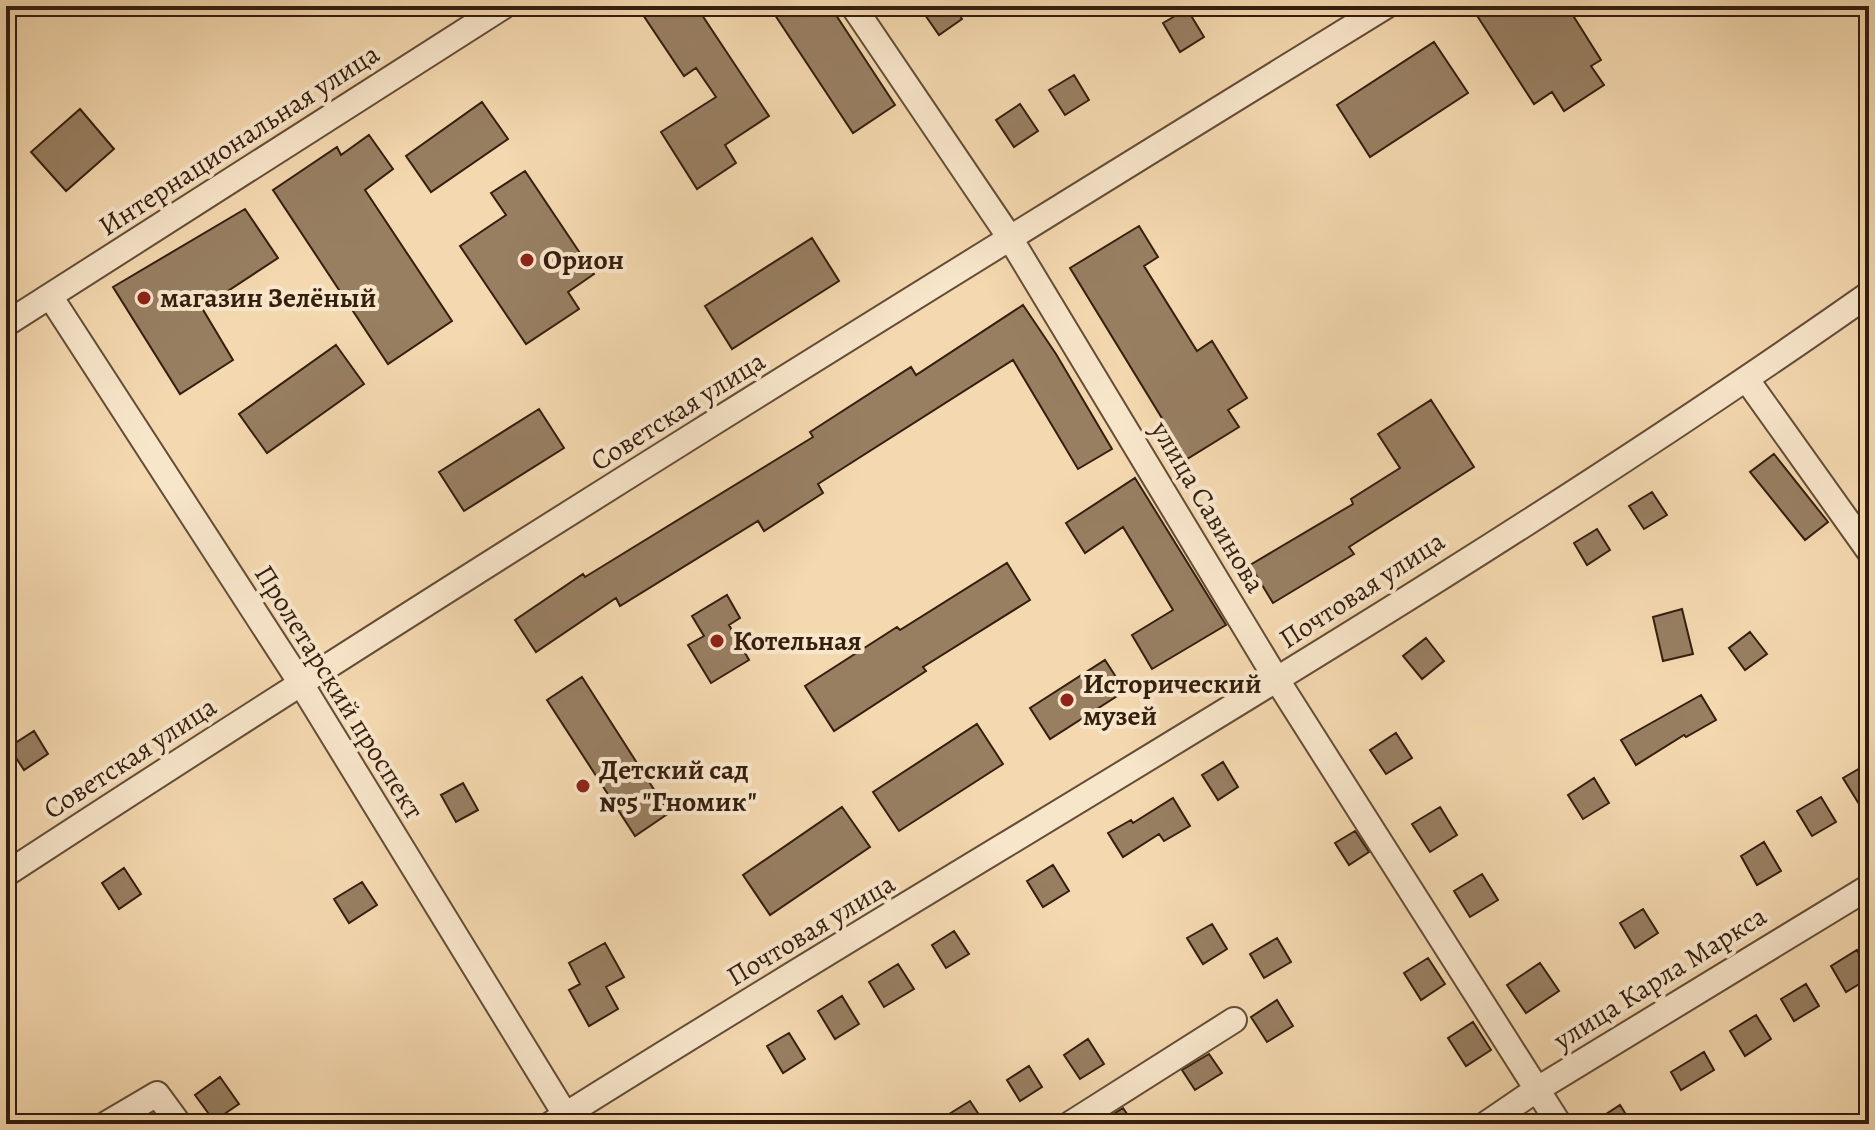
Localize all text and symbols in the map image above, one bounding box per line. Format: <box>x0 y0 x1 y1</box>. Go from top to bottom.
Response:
street label: Интернациональная улица <box>91 35 387 245</box>
place label: Орион <box>543 241 624 279</box>
marker: Орион <box>518 251 536 269</box>
place label: магазин Зелёный <box>160 279 376 317</box>
marker: магазин Зелёный <box>135 289 153 307</box>
street label: Советская улица <box>583 342 773 480</box>
street label: улица Савинова <box>1141 413 1274 600</box>
street label: Почтовая улица <box>1272 522 1452 658</box>
street label: Пролетарский проспект <box>245 558 433 826</box>
place label: Котельная <box>733 622 862 660</box>
marker: Котельная <box>708 632 726 650</box>
place label: Исторический музей <box>1083 665 1262 735</box>
street label: Советская улица <box>36 688 224 828</box>
marker: Исторический музей <box>1058 691 1076 709</box>
place label: Детский сад №5 "Гномик" <box>599 751 757 821</box>
marker: Детский сад №5 "Гномик" <box>574 777 592 795</box>
street label: Почтовая улица <box>720 865 902 995</box>
street label: улица Карла Маркса <box>1545 897 1774 1059</box>

